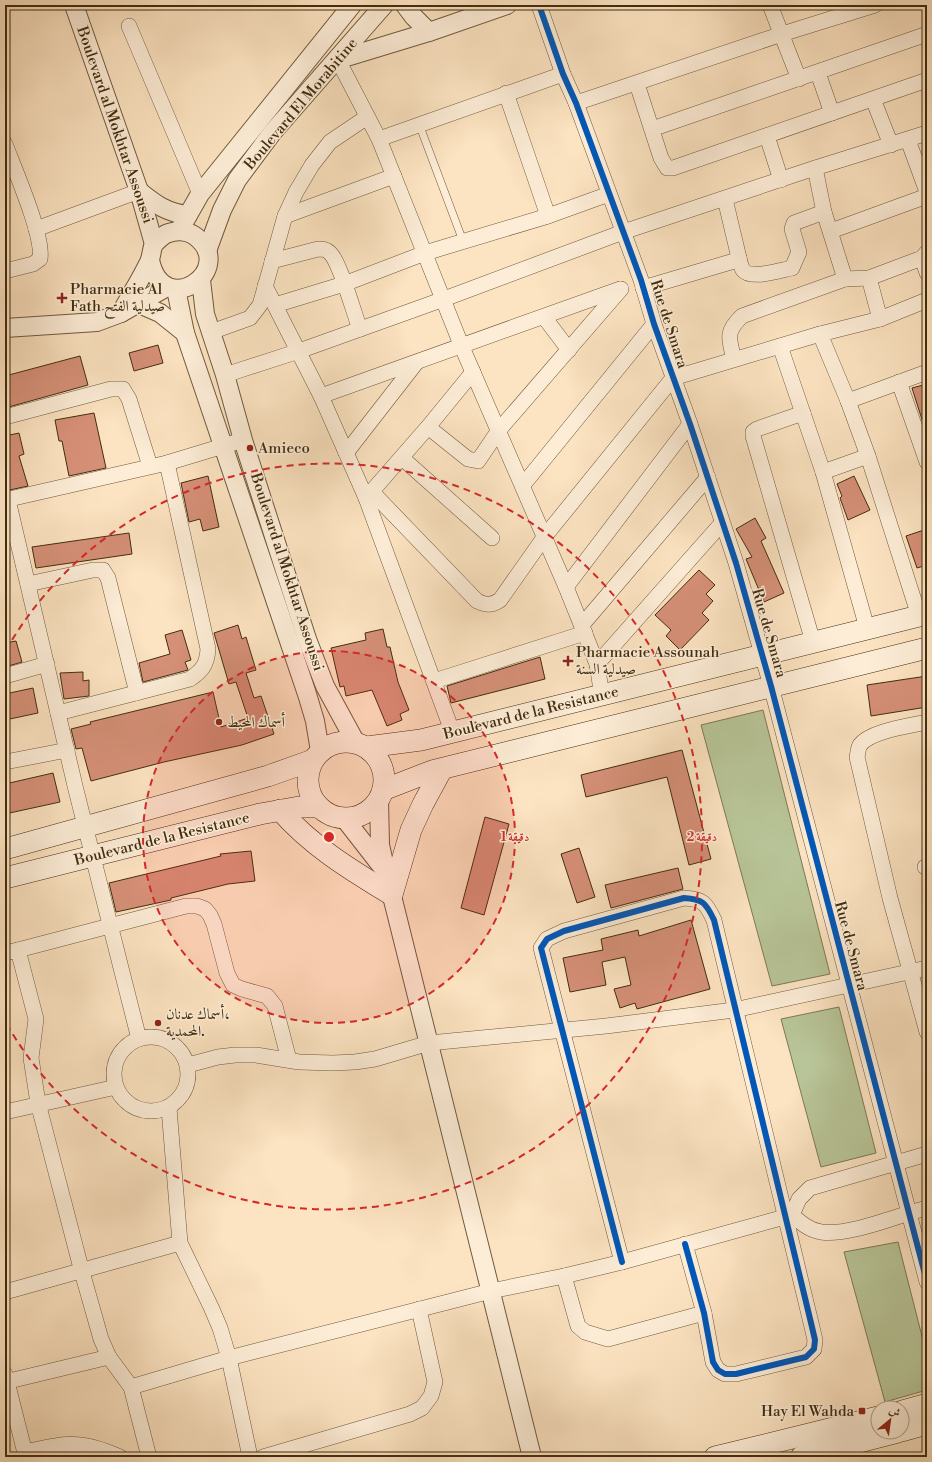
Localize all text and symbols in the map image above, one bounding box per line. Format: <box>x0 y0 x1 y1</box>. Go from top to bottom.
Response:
street label: Boulevard al Mokhtar Assoussi <box>72 23 158 226</box>
street label: Boulevard El Morabitine <box>240 34 362 175</box>
street label: Rue de Smara <box>646 277 692 371</box>
place label: Pharmacie Al Fath صيدلية الفتح <box>70 280 165 320</box>
marker: Pharmacie Al Fath صيدلية الفتح <box>57 293 67 303</box>
place label: Amieco <box>257 439 310 458</box>
marker: Amieco <box>245 443 255 453</box>
street label: Boulevard al Mokhtar Assoussi <box>246 470 328 674</box>
street label: Rue de Smara <box>747 586 791 680</box>
place label: Pharmacie Assounah صيدلية السنة <box>576 643 719 679</box>
marker: Pharmacie Assounah صيدلية السنة <box>563 656 573 666</box>
street label: Boulevard de la Resistance <box>440 682 621 744</box>
place label: أسماك المحيط <box>227 711 286 732</box>
marker: أسماك المحيط <box>214 717 224 727</box>
street label: Boulevard de la Resistance <box>71 808 252 870</box>
centre of rings <box>322 830 336 844</box>
text: 1 دقيقة <box>501 830 529 845</box>
text: 2 دقيقة <box>687 830 717 845</box>
street label: Rue de Smara <box>830 899 872 993</box>
place label: أسماك عدنان، المحمدية. <box>166 1003 230 1041</box>
marker: أسماك عدنان، المحمدية. <box>153 1018 163 1028</box>
north arrow <box>870 1400 910 1440</box>
place label: Hay El Wahda <box>761 1402 854 1421</box>
text: ش <box>886 1403 903 1421</box>
marker: Hay El Wahda <box>857 1406 867 1416</box>

